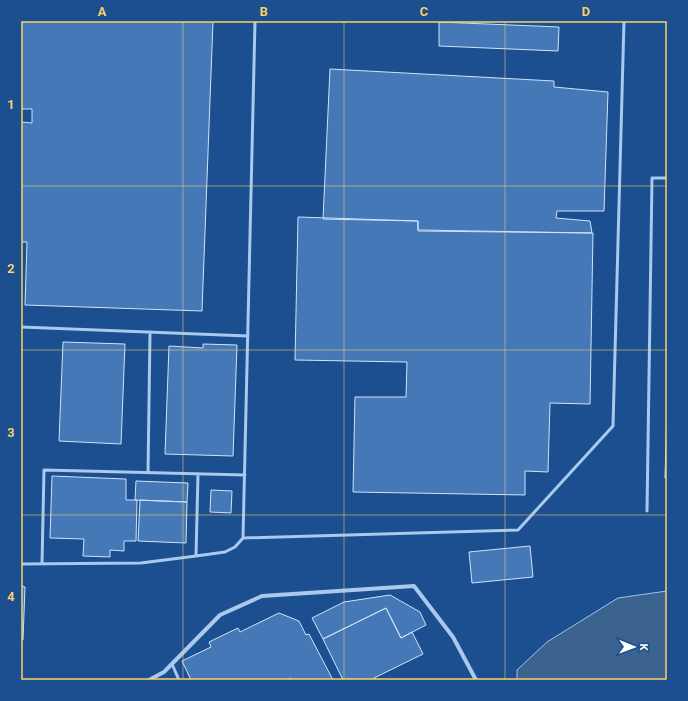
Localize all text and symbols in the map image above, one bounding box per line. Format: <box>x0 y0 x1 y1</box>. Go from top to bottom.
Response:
text: A <box>98 4 107 19</box>
text: B <box>260 4 268 19</box>
text: C <box>420 4 429 19</box>
text: D <box>582 4 590 19</box>
text: 1 <box>7 97 15 112</box>
text: 2 <box>7 261 15 276</box>
text: 3 <box>7 425 15 440</box>
text: 4 <box>7 589 15 604</box>
north arrow <box>614 627 654 667</box>
text: K <box>637 644 650 652</box>

